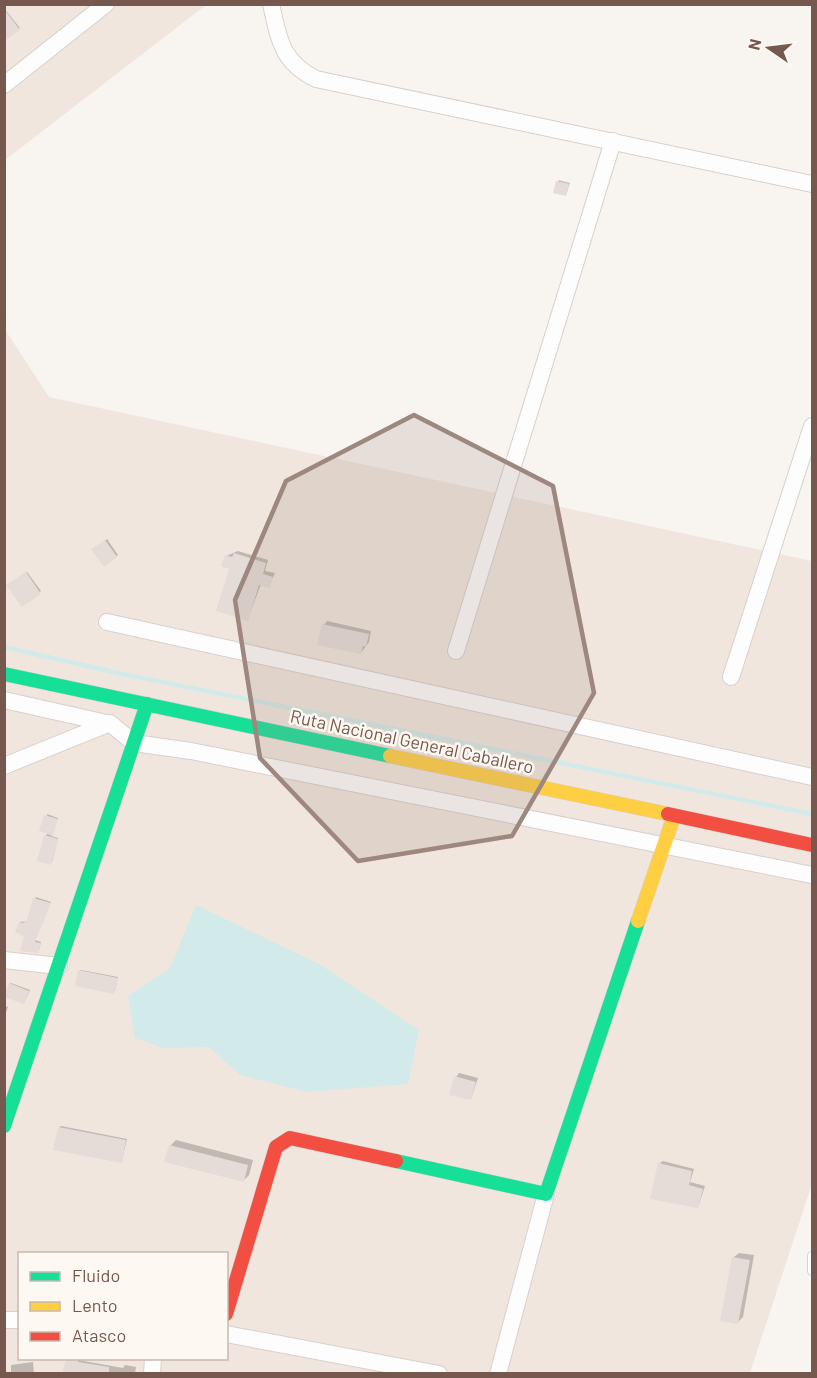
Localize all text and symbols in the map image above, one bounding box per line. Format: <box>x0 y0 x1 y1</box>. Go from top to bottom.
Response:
north arrow <box>739 18 799 78</box>
text: N <box>743 37 764 52</box>
street label: Ruta Nacional General Caballero <box>289 704 536 778</box>
legend <box>18 1252 228 1360</box>
text: Fluido <box>72 1264 120 1286</box>
text: Lento <box>72 1294 118 1316</box>
text: Atasco <box>72 1324 126 1346</box>

